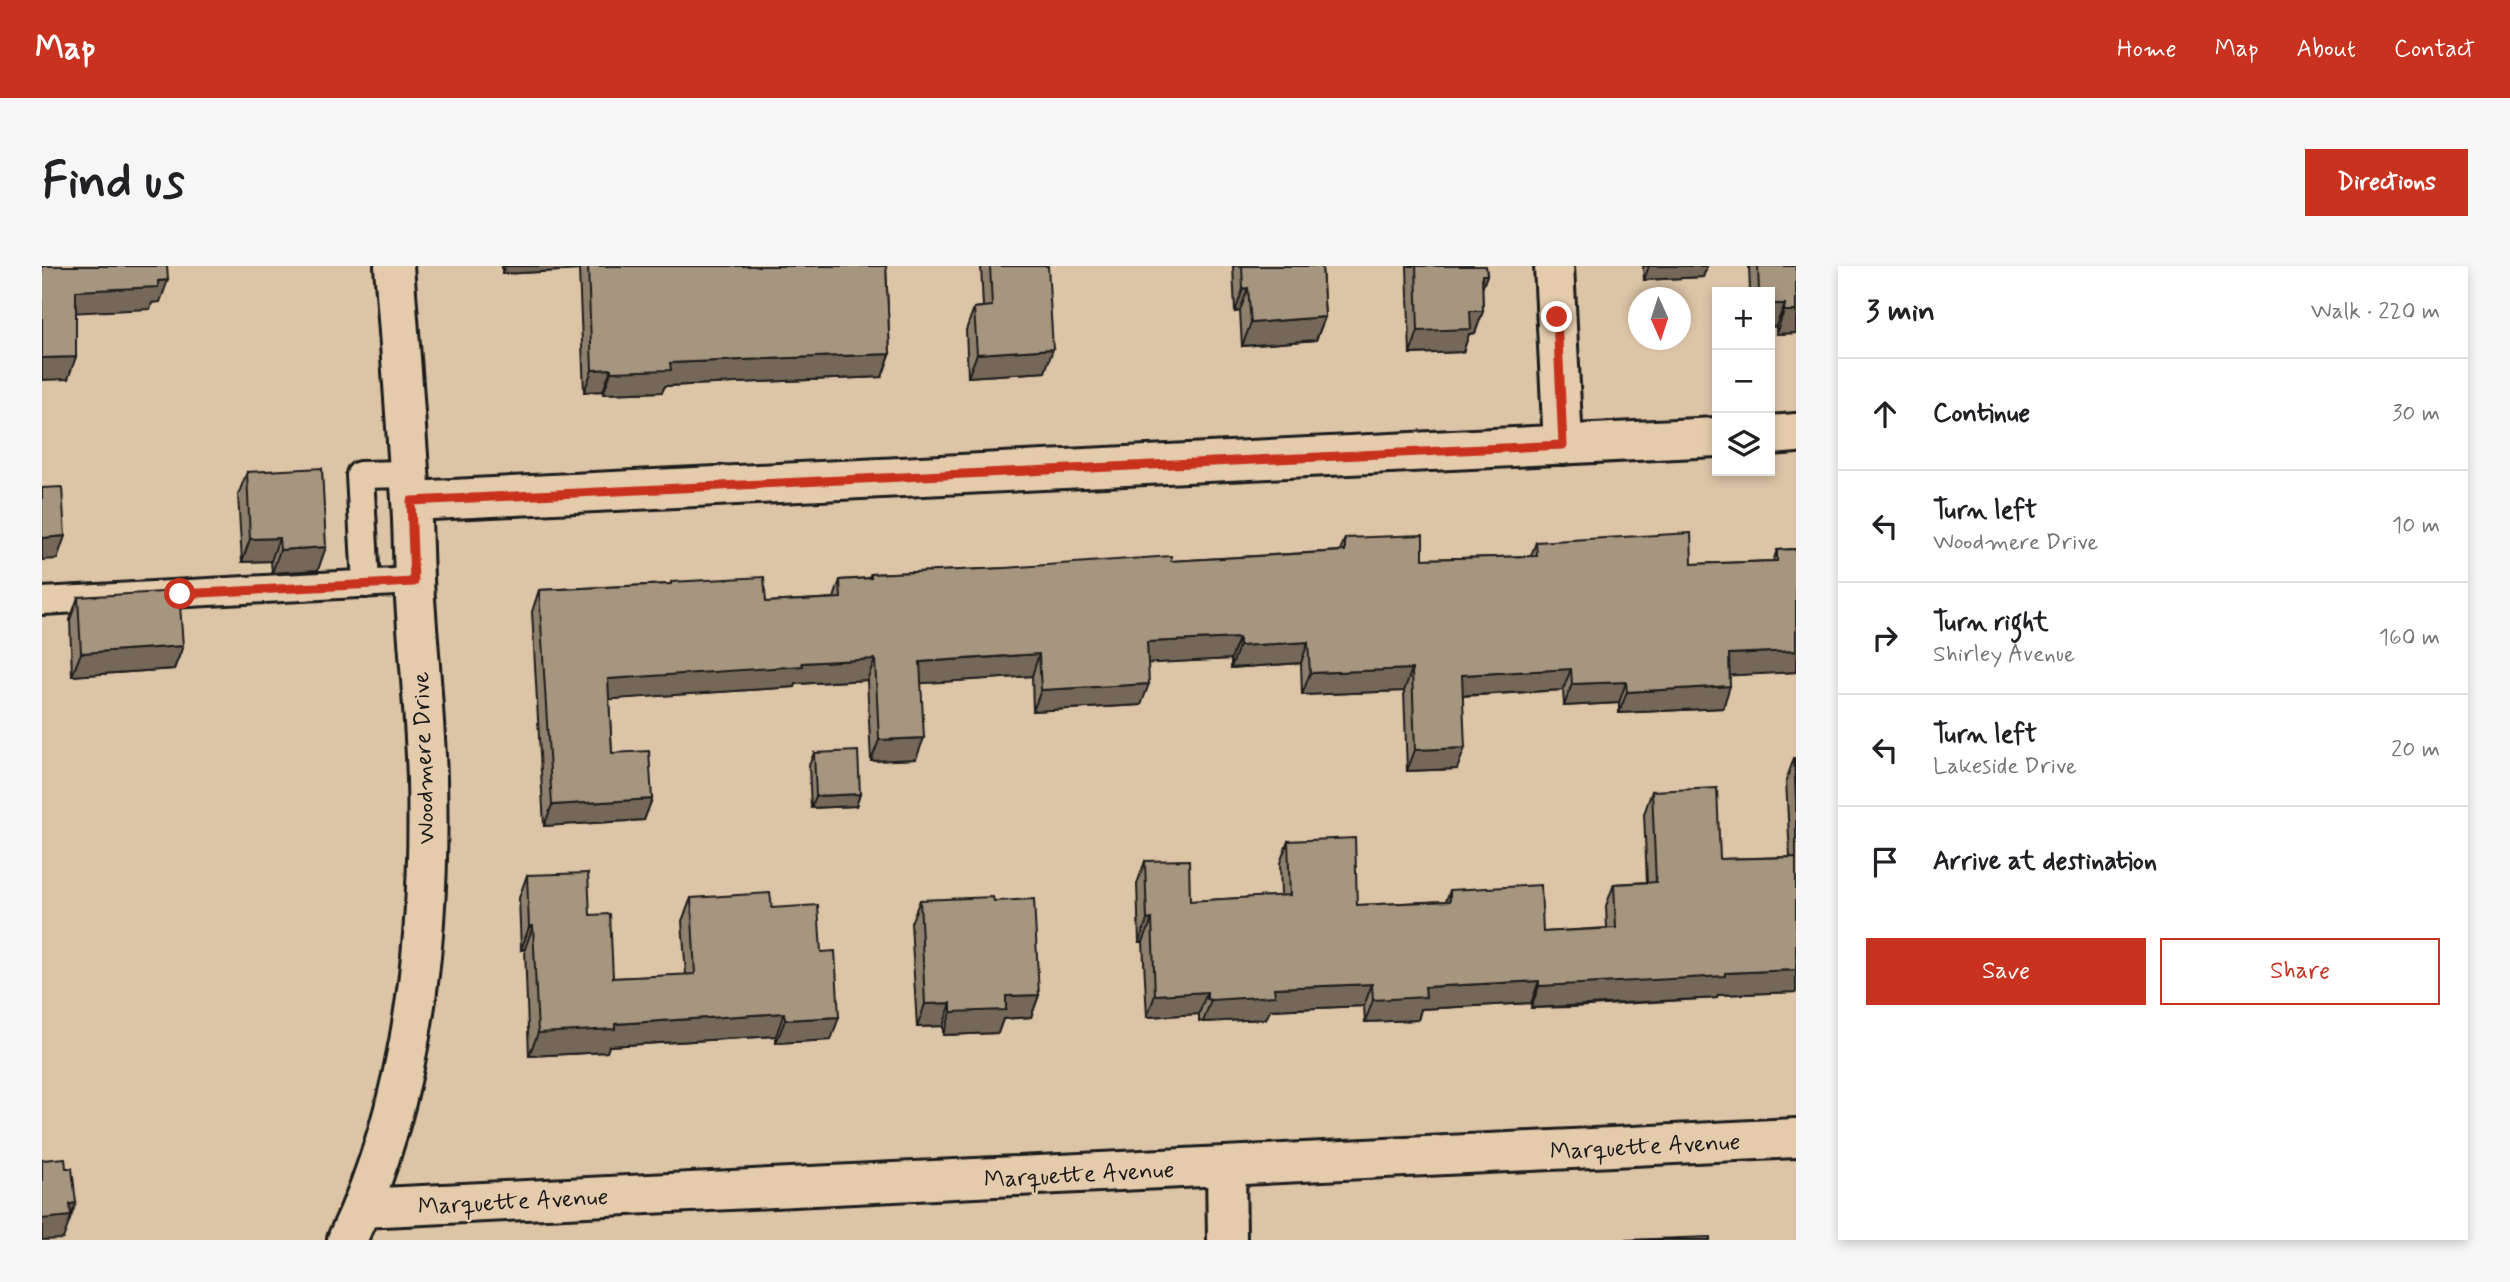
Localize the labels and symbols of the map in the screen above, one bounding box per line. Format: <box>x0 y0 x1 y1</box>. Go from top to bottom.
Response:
north arrow <box>1628 287 1691 350</box>
route end <box>1541 301 1572 332</box>
route start <box>164 578 195 609</box>
street label: Woodmere Drive <box>406 671 443 845</box>
street label: Marquette Avenue <box>1549 1127 1741 1168</box>
street label: Marquette Avenue <box>983 1155 1175 1196</box>
street label: Marquette Avenue <box>417 1182 609 1223</box>

